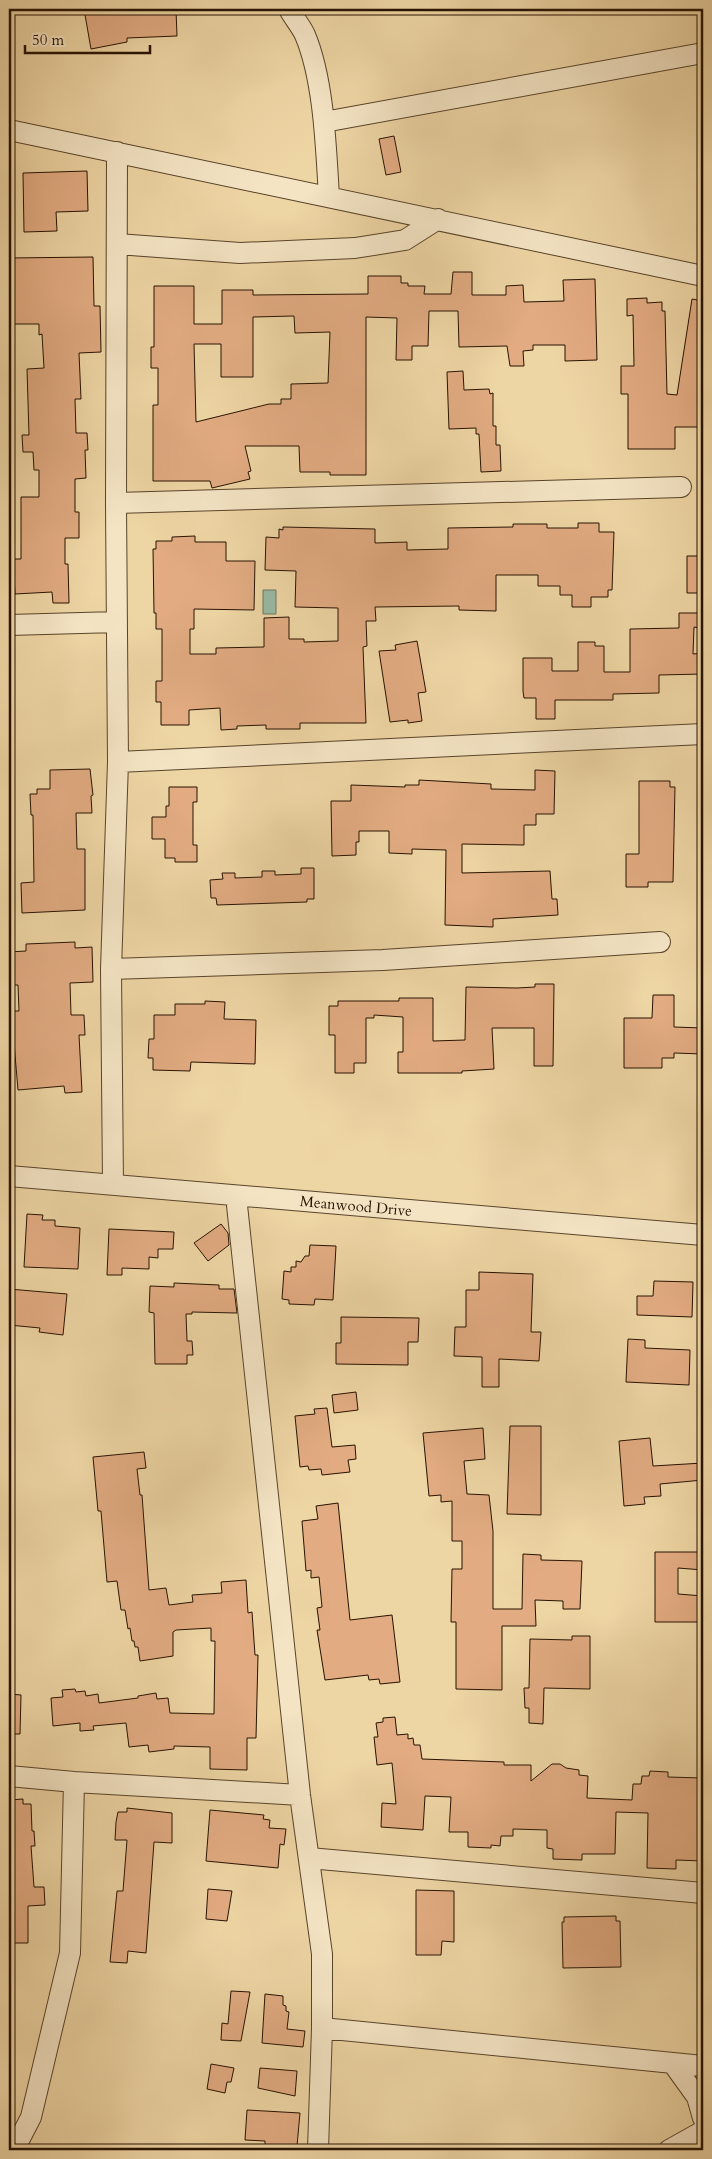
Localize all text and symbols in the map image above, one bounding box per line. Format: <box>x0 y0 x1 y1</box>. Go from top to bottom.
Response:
scale bar <box>25 22 150 54</box>
text: 50 m <box>32 30 64 50</box>
street label: Meanwood Drive <box>299 1191 413 1221</box>

